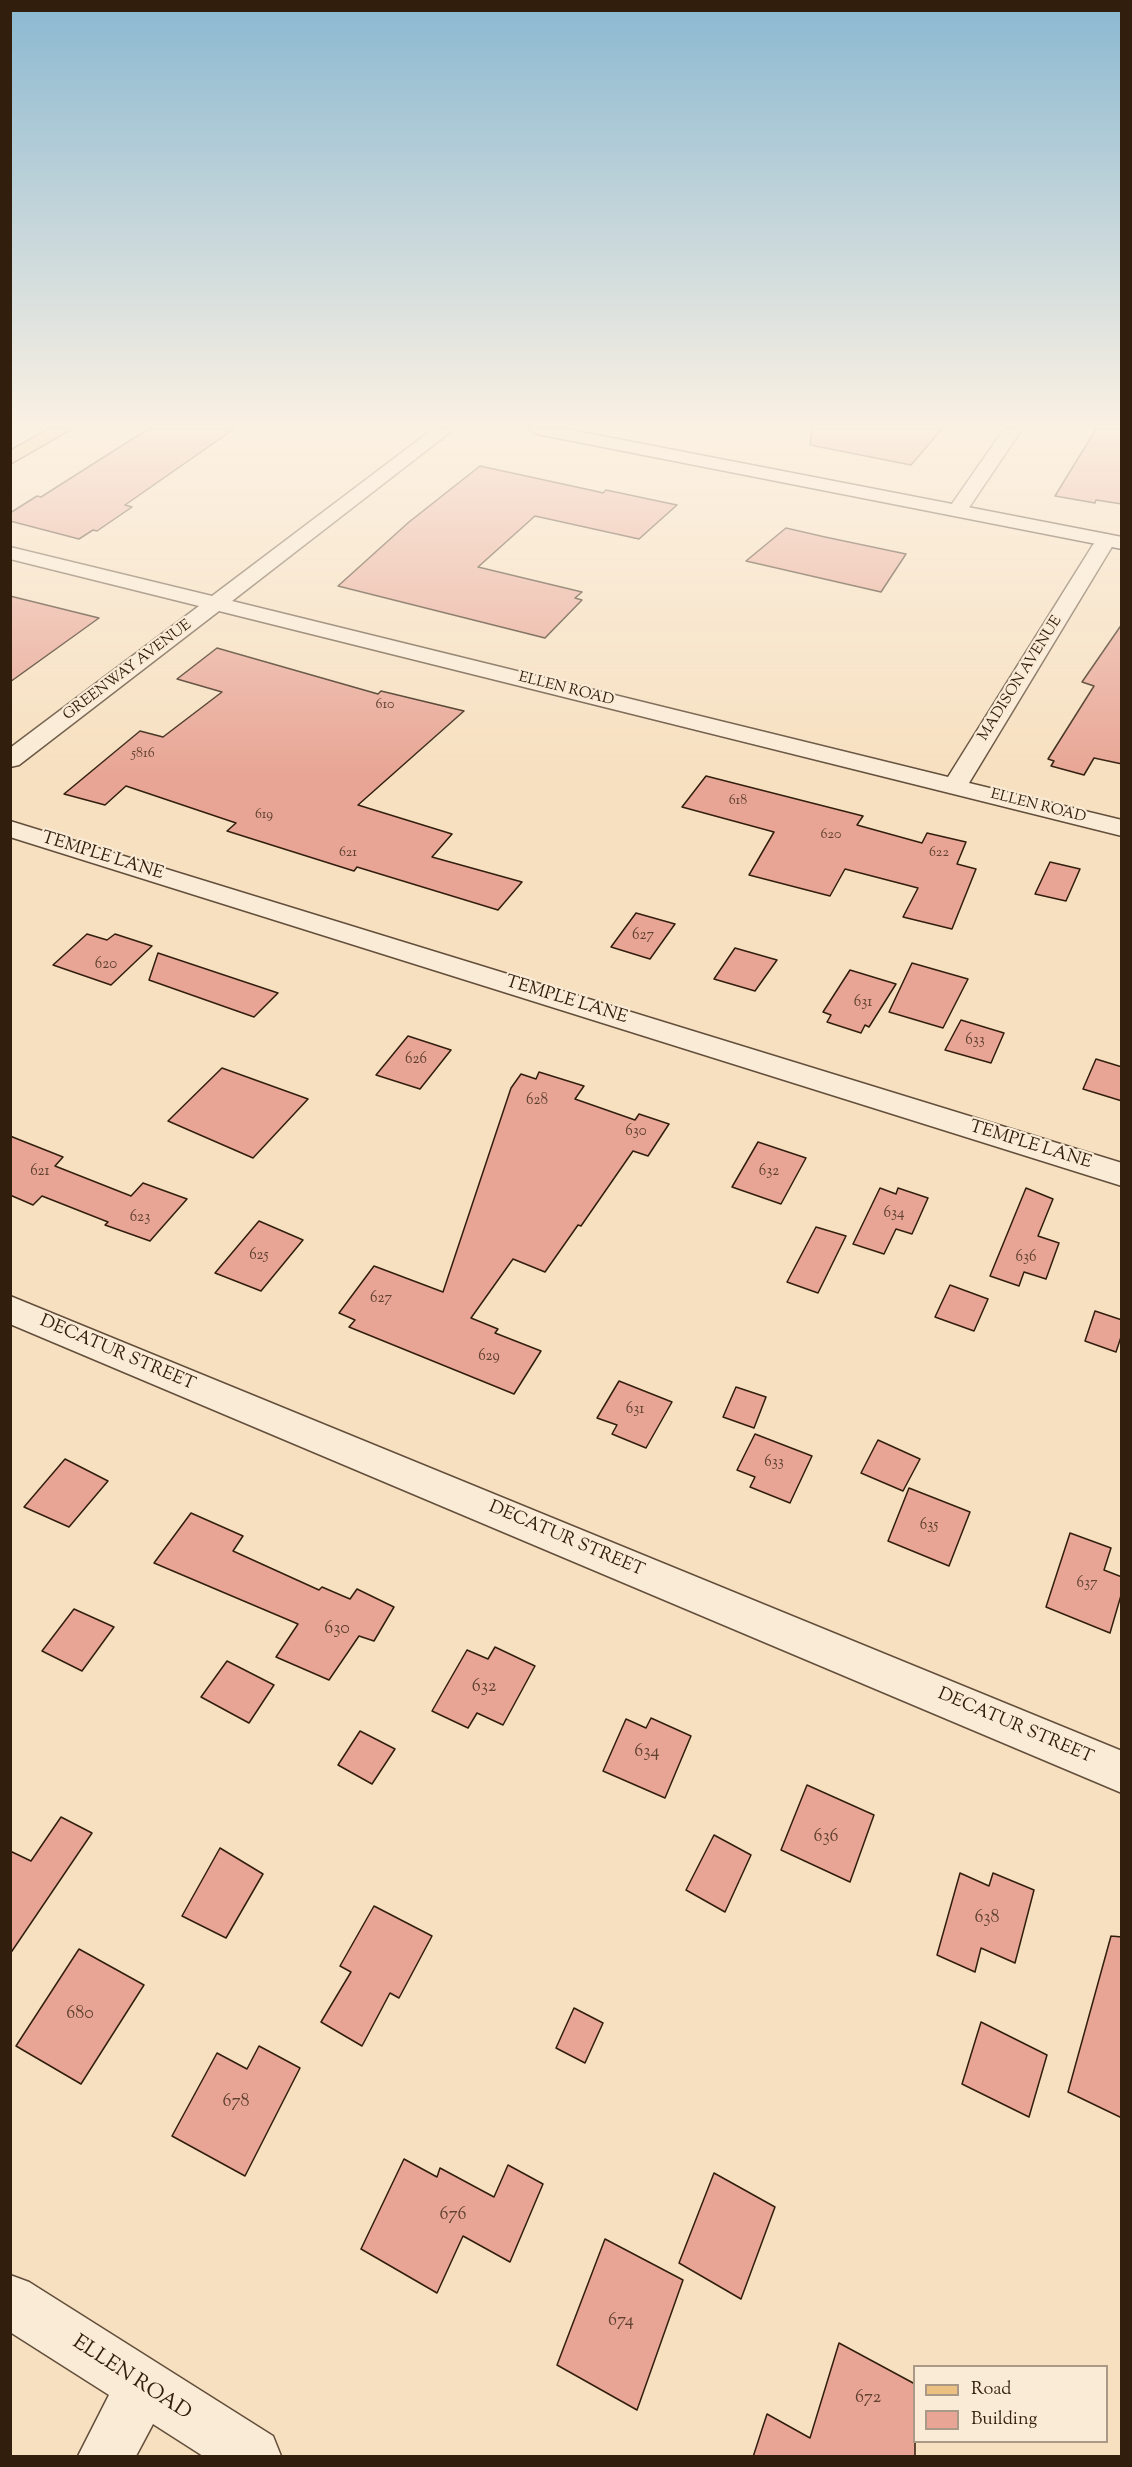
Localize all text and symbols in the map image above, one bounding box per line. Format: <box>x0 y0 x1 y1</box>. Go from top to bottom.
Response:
street label: MADISON AVENUE <box>975 613 1067 745</box>
street label: GREENWAY AVENUE <box>60 617 196 725</box>
street label: ELLEN ROAD <box>516 669 616 711</box>
house number: 610 <box>376 698 394 714</box>
house number: 5816 <box>131 747 155 763</box>
street label: ELLEN ROAD <box>988 786 1088 828</box>
house number: 618 <box>729 794 747 810</box>
house number: 619 <box>255 808 273 824</box>
street label: TEMPLE LANE <box>38 828 166 886</box>
house number: 620 <box>821 828 841 844</box>
house number: 621 <box>339 846 357 862</box>
house number: 622 <box>929 846 949 862</box>
house number: 627 <box>632 927 654 945</box>
house number: 620 <box>95 956 117 974</box>
street label: TEMPLE LANE <box>502 972 630 1030</box>
house number: 631 <box>854 994 872 1012</box>
house number: 633 <box>965 1032 985 1050</box>
house number: 626 <box>405 1051 427 1069</box>
house number: 628 <box>526 1092 548 1110</box>
street label: TEMPLE LANE <box>966 1117 1094 1175</box>
house number: 630 <box>625 1123 647 1141</box>
house number: 621 <box>30 1163 50 1181</box>
house number: 632 <box>759 1163 779 1181</box>
house number: 634 <box>883 1205 905 1223</box>
house number: 623 <box>130 1209 150 1227</box>
house number: 625 <box>249 1247 269 1265</box>
house number: 636 <box>1016 1249 1036 1267</box>
house number: 627 <box>370 1290 392 1308</box>
street label: DECATUR STREET <box>36 1311 198 1397</box>
house number: 629 <box>478 1348 500 1366</box>
house number: 631 <box>626 1401 644 1419</box>
house number: 633 <box>764 1454 784 1472</box>
street label: DECATUR STREET <box>485 1497 647 1583</box>
house number: 635 <box>920 1517 938 1535</box>
house number: 637 <box>1076 1575 1098 1593</box>
house number: 630 <box>324 1619 350 1641</box>
house number: 632 <box>472 1677 496 1699</box>
street label: DECATUR STREET <box>934 1684 1096 1770</box>
house number: 634 <box>634 1742 660 1764</box>
house number: 636 <box>813 1827 839 1849</box>
house number: 638 <box>974 1908 1000 1930</box>
house number: 680 <box>66 2004 94 2026</box>
house number: 678 <box>223 2092 249 2114</box>
house number: 676 <box>440 2205 466 2227</box>
house number: 674 <box>608 2311 634 2333</box>
street label: ELLEN ROAD <box>67 2331 195 2427</box>
legend <box>913 2365 1108 2443</box>
text: Road <box>971 2377 1011 2403</box>
house number: 672 <box>855 2388 881 2410</box>
text: Building <box>971 2407 1037 2433</box>

